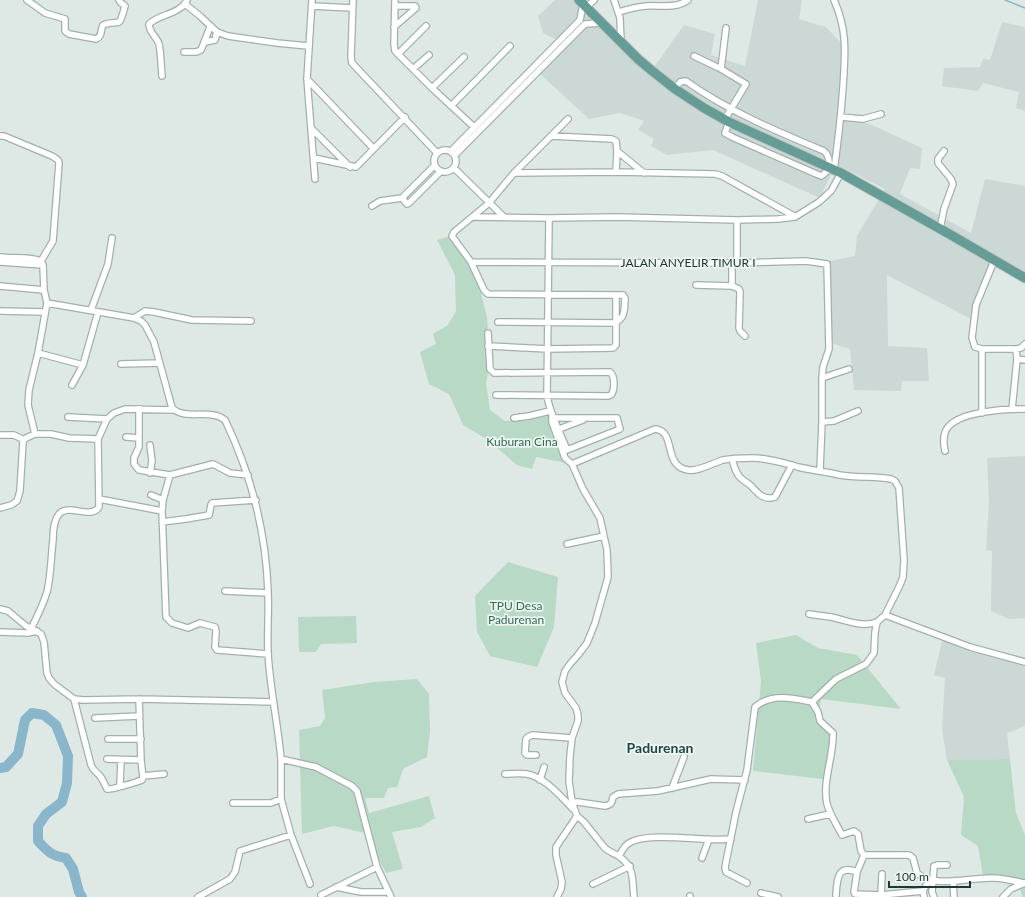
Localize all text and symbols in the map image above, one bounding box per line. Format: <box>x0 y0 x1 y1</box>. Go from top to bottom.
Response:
street label: JALAN ANYELIR TIMUR I <box>620 255 756 270</box>
park label: Kuburan Cina <box>486 434 558 449</box>
park label: TPU Desa Padurenan <box>488 598 544 627</box>
district label: Padurenan <box>627 739 693 756</box>
scale bar <box>889 863 970 889</box>
text: 100 m <box>895 869 929 884</box>

